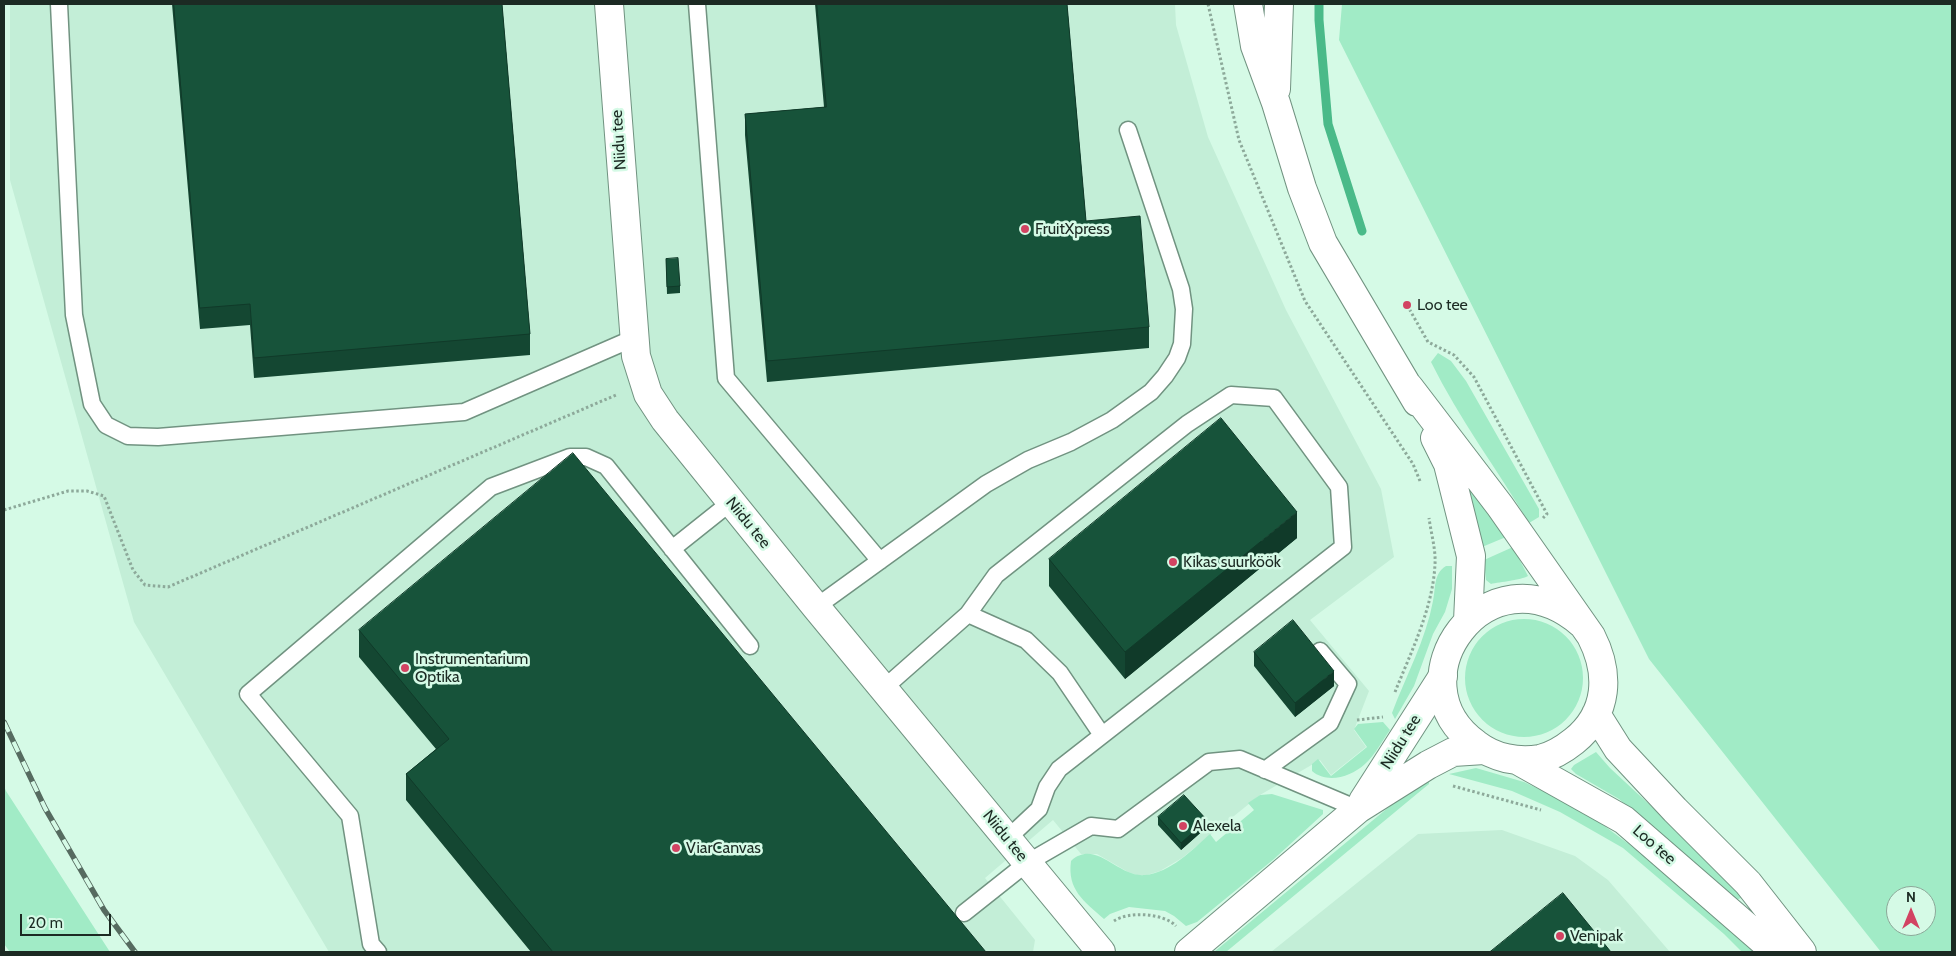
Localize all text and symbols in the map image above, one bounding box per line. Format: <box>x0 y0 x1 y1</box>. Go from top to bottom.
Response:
street label: Niidu tee <box>607 109 631 171</box>
place label: FruitXpress <box>1035 219 1110 239</box>
marker: FruitXpress <box>1019 223 1031 235</box>
place label: Loo tee <box>1417 295 1468 315</box>
marker: Loo tee <box>1401 299 1413 311</box>
street label: Niidu tee <box>722 493 774 553</box>
place label: Kikas suurköök <box>1183 552 1281 572</box>
marker: Kikas suurköök <box>1167 556 1179 568</box>
place label: Instrumentarium Optika <box>415 649 528 687</box>
marker: Instrumentarium Optika <box>399 662 411 674</box>
street label: Niidu tee <box>1377 711 1425 773</box>
street label: Niidu tee <box>979 806 1031 866</box>
place label: Alexela <box>1193 816 1241 836</box>
marker: Alexela <box>1177 820 1189 832</box>
street label: Loo tee <box>1629 821 1679 869</box>
place label: ViarCanvas <box>686 838 761 858</box>
marker: ViarCanvas <box>670 842 682 854</box>
north arrow <box>1886 886 1936 936</box>
text: N <box>1906 888 1916 906</box>
scale bar <box>22 904 114 936</box>
text: 20 m <box>28 914 63 932</box>
place label: Venipak <box>1570 926 1623 946</box>
marker: Venipak <box>1554 930 1566 942</box>

